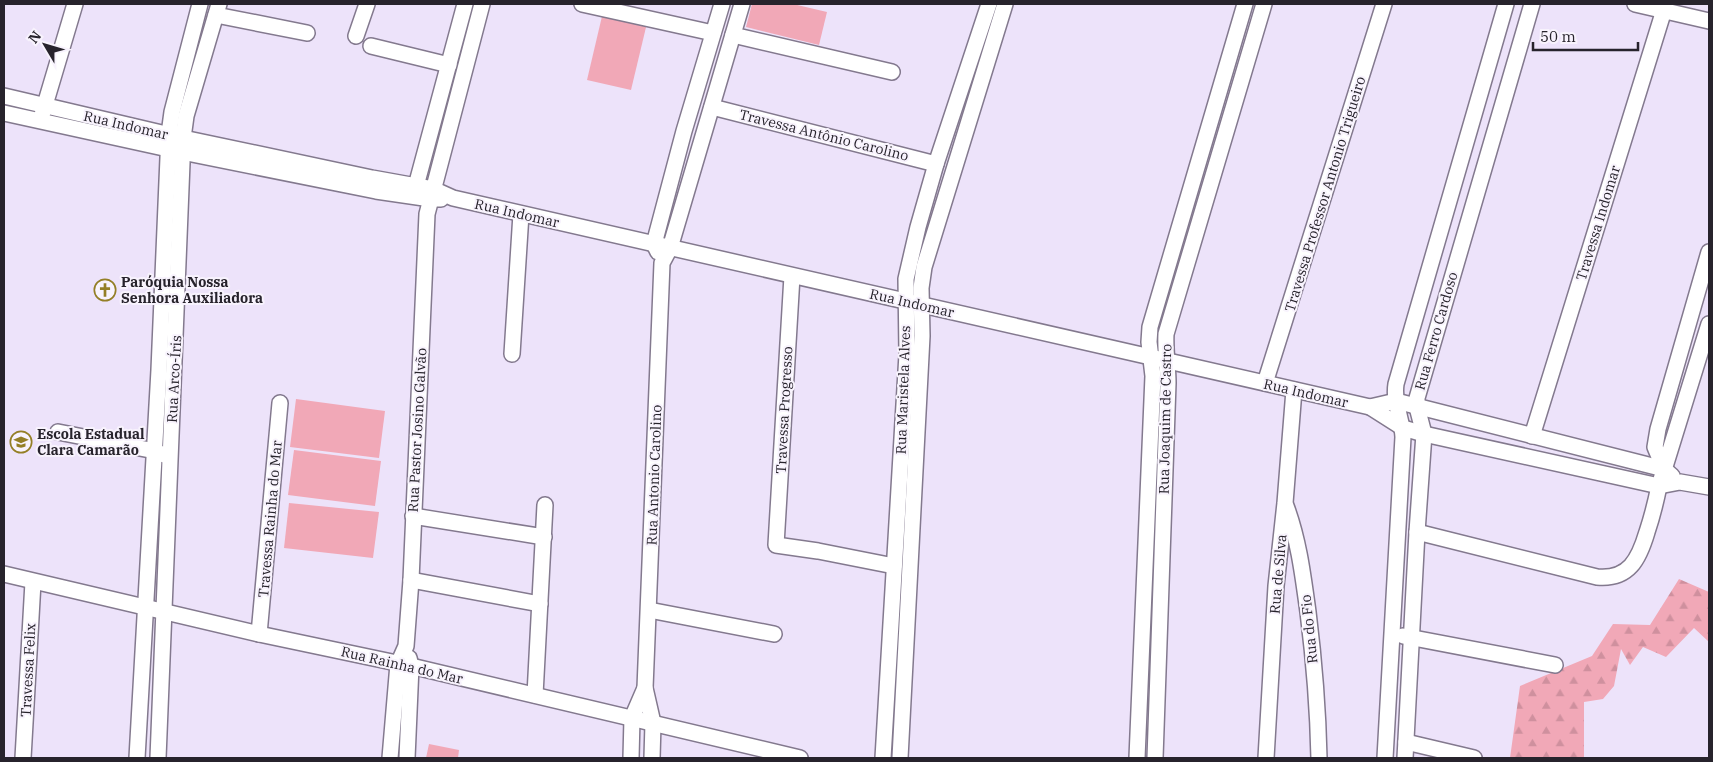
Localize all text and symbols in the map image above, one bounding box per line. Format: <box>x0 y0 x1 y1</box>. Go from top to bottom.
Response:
north arrow <box>20 20 70 70</box>
scale bar <box>1533 20 1638 52</box>
text: N <box>24 27 45 47</box>
text: 50 m <box>1540 27 1576 46</box>
street label: Travessa Professor Antonio Trigueiro <box>1281 74 1370 314</box>
street label: Travessa Antônio Carolino <box>737 105 911 165</box>
street label: Rua Indomar <box>82 107 171 144</box>
street label: Travessa Indomar <box>1572 163 1624 283</box>
street label: Rua Indomar <box>473 195 562 232</box>
street label: Rua Ferro Cardoso <box>1411 270 1462 392</box>
place label: Paróquia Nossa Senhora Auxiliadora <box>121 273 263 307</box>
church icon: Paróquia Nossa Senhora Auxiliadora <box>93 278 117 302</box>
street label: Rua Indomar <box>868 285 957 322</box>
street label: Rua Maristela Alves <box>892 325 914 455</box>
street label: Rua Arco-Íris <box>162 335 185 423</box>
street label: Rua Joaquim de Castro <box>1155 344 1175 494</box>
street label: Travessa Progresso <box>772 346 796 474</box>
street label: Rua Pastor Josino Galvão <box>404 347 430 513</box>
street label: Rua Indomar <box>1262 375 1351 412</box>
street label: Rua Antonio Carolino <box>643 404 665 546</box>
place label: Escola Estadual Clara Camarão <box>37 425 145 459</box>
school or university icon: Escola Estadual Clara Camarão <box>9 430 33 454</box>
street label: Travessa Rainha do Mar <box>254 439 286 598</box>
street label: Rua de Silva <box>1266 533 1290 615</box>
street label: Rua do Fio <box>1296 594 1322 664</box>
street label: Travessa Felix <box>17 622 39 717</box>
street label: Rua Rainha do Mar <box>339 642 466 688</box>

